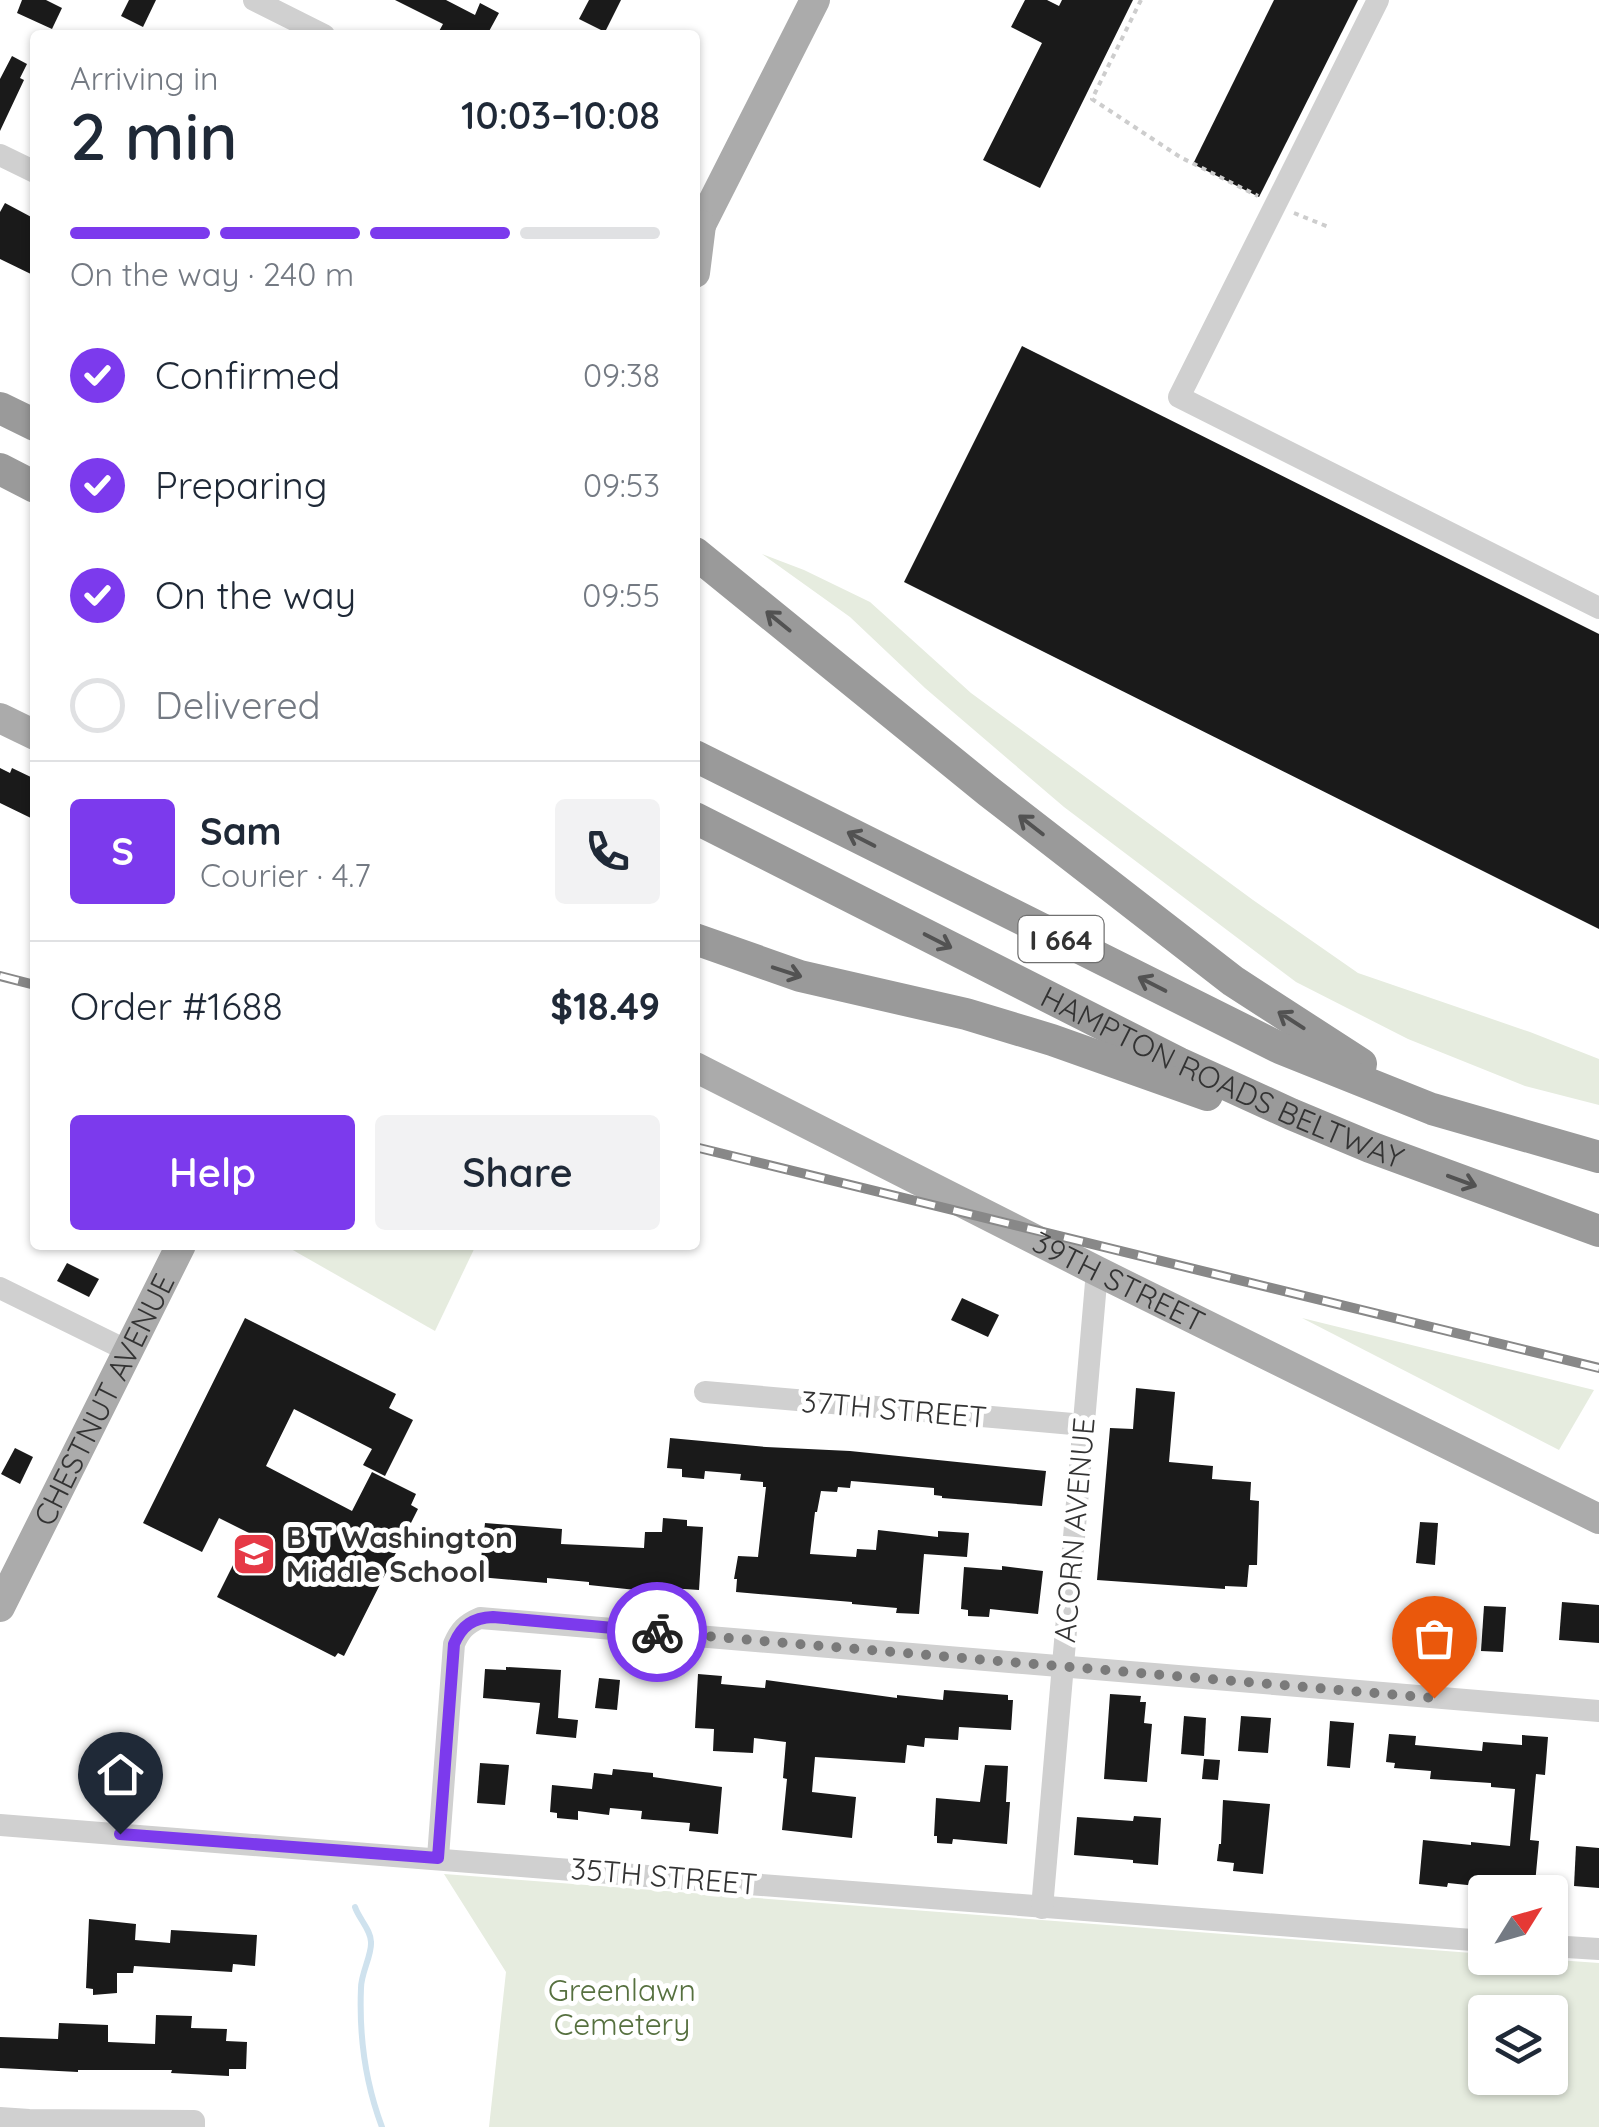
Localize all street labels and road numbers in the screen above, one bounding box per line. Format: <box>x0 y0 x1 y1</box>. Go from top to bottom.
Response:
road number: I 664 <box>1018 916 1104 962</box>
street label: HAMPTON ROADS BELTWAY <box>1035 977 1409 1177</box>
street label: 39TH STREET <box>1026 1223 1211 1340</box>
street label: CHESTNUT AVENUE <box>25 1267 183 1532</box>
street label: 37TH STREET <box>800 1382 988 1436</box>
street label: ACORN AVENUE <box>1045 1416 1103 1644</box>
street label: 35TH STREET <box>569 1849 759 1903</box>

